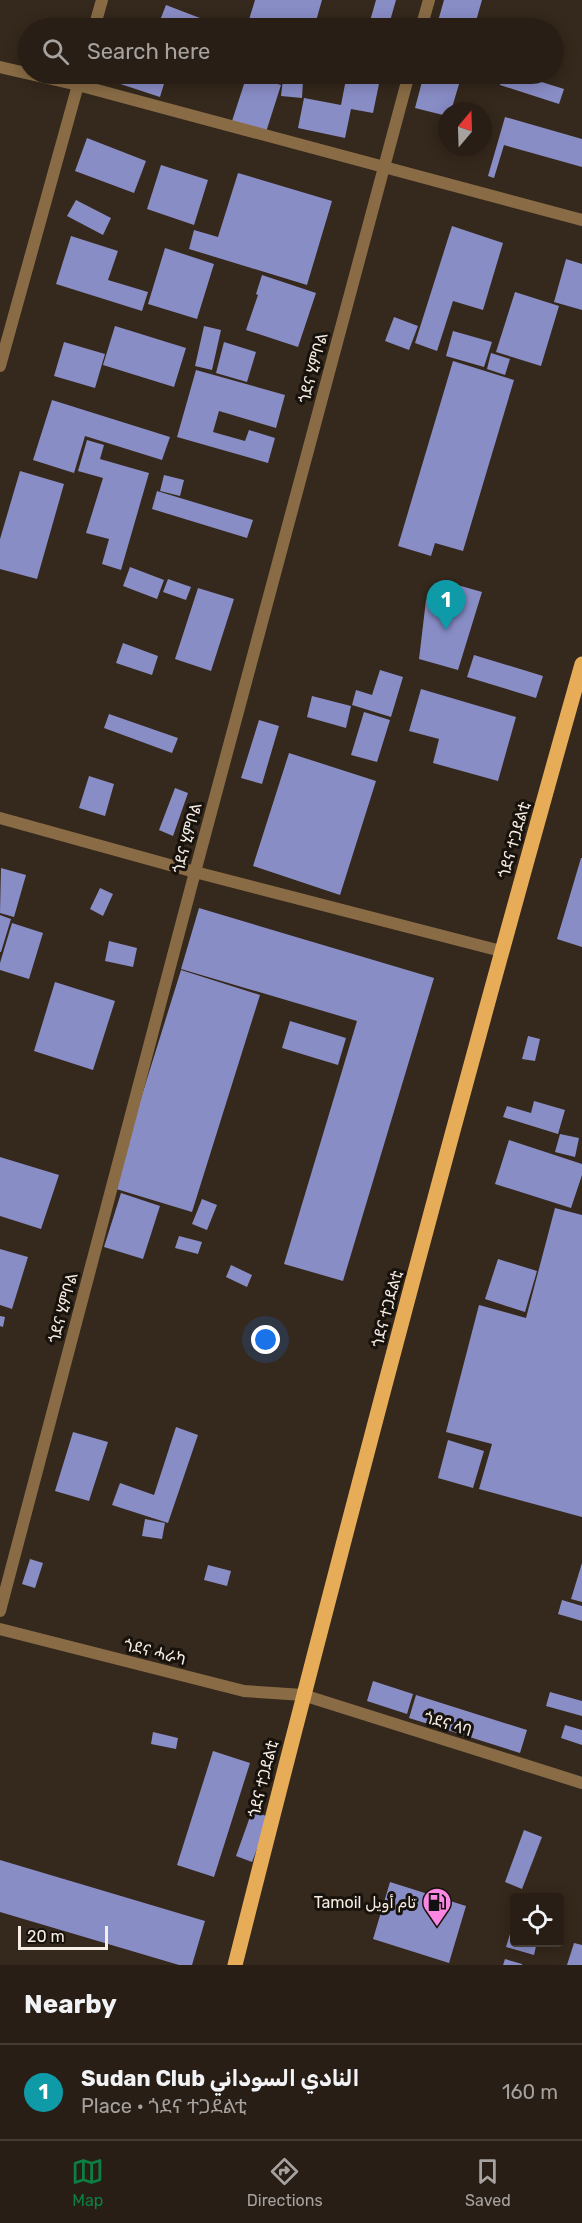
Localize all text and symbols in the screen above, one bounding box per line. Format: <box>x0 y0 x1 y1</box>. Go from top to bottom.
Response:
search box <box>18 18 564 84</box>
icon: search <box>39 35 72 68</box>
text: Search here <box>87 38 210 65</box>
north arrow <box>438 102 492 156</box>
street label: ጎደና ሂምቦል <box>294 330 332 405</box>
pin: 1 <box>426 580 466 630</box>
street label: ጎደና ተጋደልቲ <box>494 799 534 880</box>
street label: ጎደና ሂምቦል <box>168 800 206 875</box>
street label: ጎደና ተጋደልቲ <box>368 1268 406 1349</box>
street label: ጎደና ሂምቦል <box>44 1270 82 1345</box>
your location <box>251 1325 280 1354</box>
street label: ጎደና ሓራካ <box>122 1635 188 1669</box>
street label: ጎደና ላባ <box>422 1708 474 1740</box>
street label: ጎደና ተጋደልቲ <box>244 1738 282 1819</box>
fuel station icon: Tamoil تام أويل <box>421 1886 453 1928</box>
place label: Tamoil تام أويل <box>314 1893 416 1913</box>
map controls <box>510 1893 564 1947</box>
button: locate <box>510 1893 564 1947</box>
scale bar <box>18 1923 108 1950</box>
text: 20 m <box>27 1927 65 1946</box>
text: Nearby <box>24 1989 117 2020</box>
text: Sudan Club النادي السوداني <box>81 2065 359 2092</box>
text: 1 <box>39 2080 48 2104</box>
text: 160 m <box>502 2080 558 2104</box>
text: Place · ጎደና ተጋደልቲ <box>81 2094 247 2118</box>
tab: Map <box>71 2155 104 2210</box>
tab: Directions <box>247 2155 323 2210</box>
tab: Saved <box>465 2155 511 2210</box>

